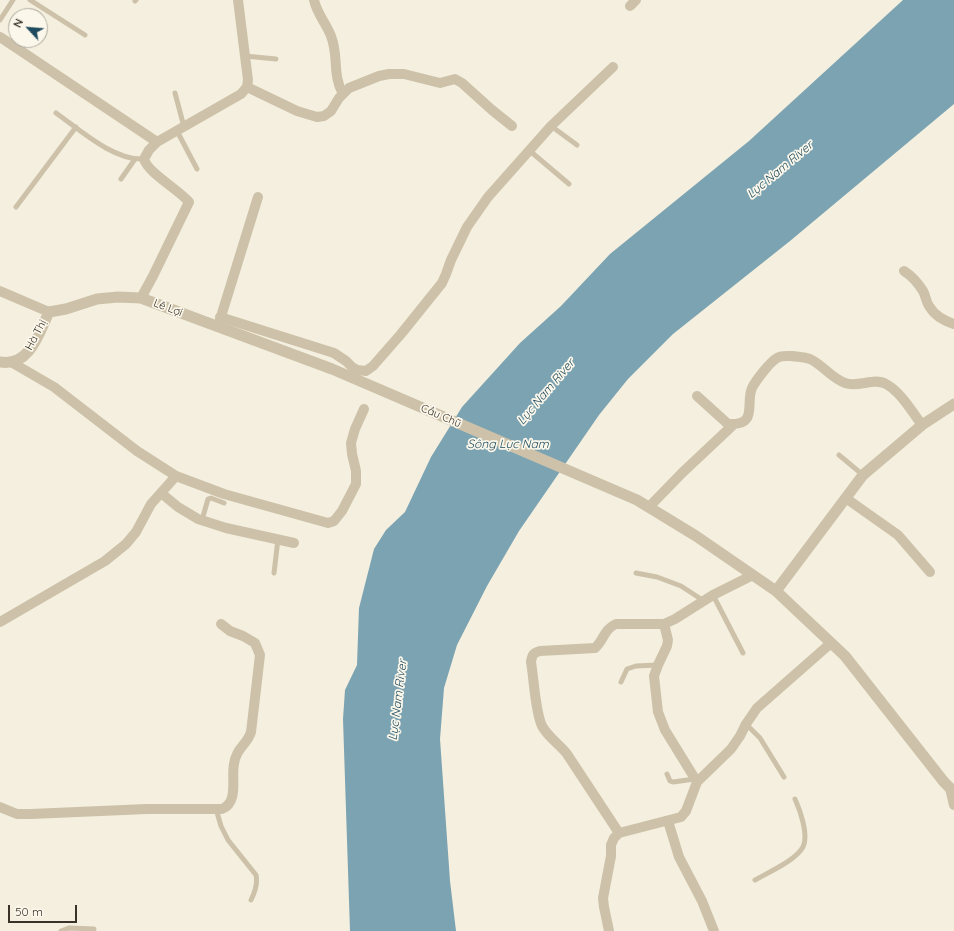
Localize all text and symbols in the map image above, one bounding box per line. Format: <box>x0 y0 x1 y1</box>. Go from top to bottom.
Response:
north arrow <box>8 8 48 48</box>
text: N <box>10 16 26 30</box>
water label: Lục Nam River <box>744 138 816 202</box>
street label: Lê Lợi <box>152 296 184 320</box>
street label: Hà Thị <box>22 317 50 353</box>
water label: Lục Nam River <box>514 356 578 428</box>
street label: Cầu Chũ <box>419 402 463 430</box>
water label: Sông Lục Nam <box>467 437 549 451</box>
water label: Lục Nam River <box>386 659 410 741</box>
scale bar <box>10 897 79 923</box>
text: 50 m <box>15 904 43 919</box>

